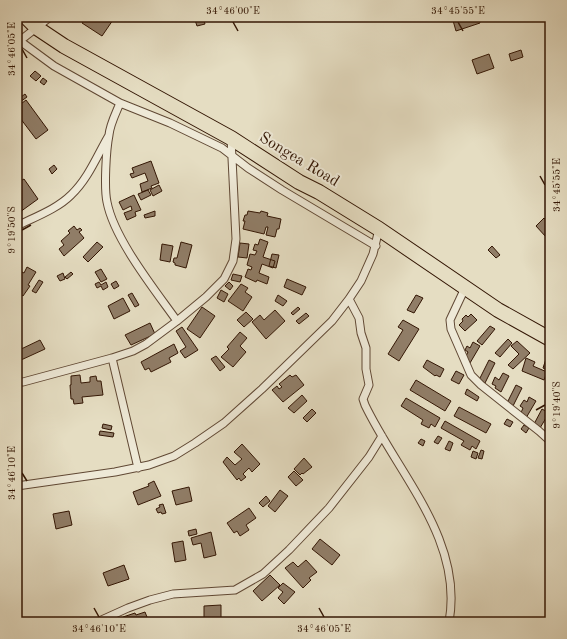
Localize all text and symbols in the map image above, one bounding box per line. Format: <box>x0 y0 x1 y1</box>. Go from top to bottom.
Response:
text: 34°46'00"E <box>206 6 260 16</box>
text: 34°45'55"E <box>431 6 485 16</box>
text: 34°46'05"E <box>7 22 17 76</box>
street label: Songea Road <box>256 130 342 190</box>
text: 34°45'55"E <box>552 158 562 212</box>
text: 9°19'50"S <box>7 206 17 254</box>
text: 9°19'40"S <box>552 381 562 429</box>
text: 34°46'10"E <box>7 446 17 500</box>
text: 34°46'10"E <box>72 624 126 634</box>
text: 34°46'05"E <box>297 624 351 634</box>

